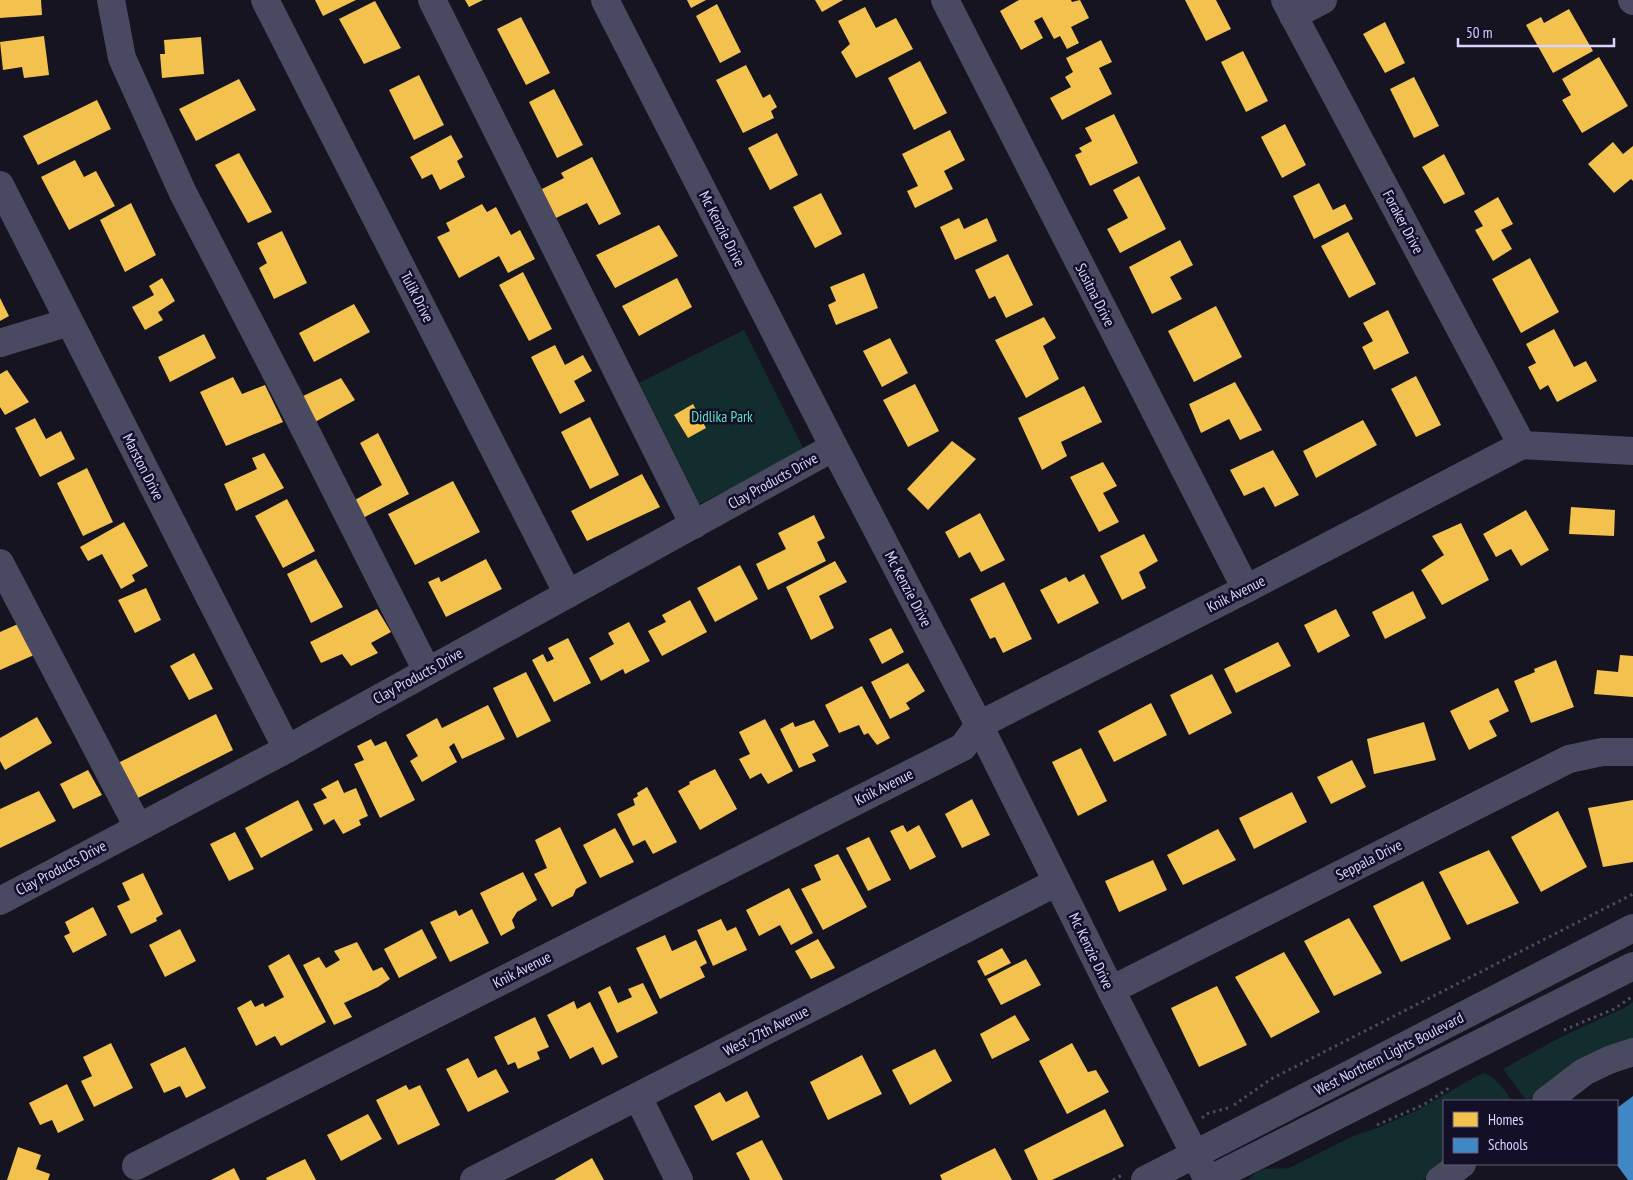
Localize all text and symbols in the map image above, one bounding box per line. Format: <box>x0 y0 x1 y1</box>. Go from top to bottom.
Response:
scale bar <box>1458 15 1614 47</box>
text: 50 m <box>1466 23 1492 42</box>
street label: Foraker Drive <box>1379 187 1428 257</box>
street label: Mc Kenzie Drive <box>695 188 750 270</box>
street label: Susitna Drive <box>1071 260 1119 330</box>
street label: Tulik Drive <box>397 268 438 325</box>
park label: Didlika Park <box>691 407 753 426</box>
street label: Marston Drive <box>119 430 168 503</box>
street label: Clay Products Drive <box>725 448 821 513</box>
street label: Mc Kenzie Drive <box>881 548 936 630</box>
street label: Knik Avenue <box>1203 571 1268 616</box>
street label: Clay Products Drive <box>370 643 466 708</box>
street label: Knik Avenue <box>851 764 916 809</box>
street label: Seppala Drive <box>1333 835 1405 884</box>
street label: Clay Products Drive <box>12 836 109 899</box>
street label: Mc Kenzie Drive <box>1065 909 1118 992</box>
street label: Knik Avenue <box>489 947 554 992</box>
street label: West 27th Avenue <box>720 1001 811 1060</box>
street label: West Northern Lights Boulevard <box>1311 1008 1466 1099</box>
legend <box>1443 1100 1618 1165</box>
text: Homes <box>1488 1110 1524 1129</box>
text: Schools <box>1488 1135 1528 1154</box>

